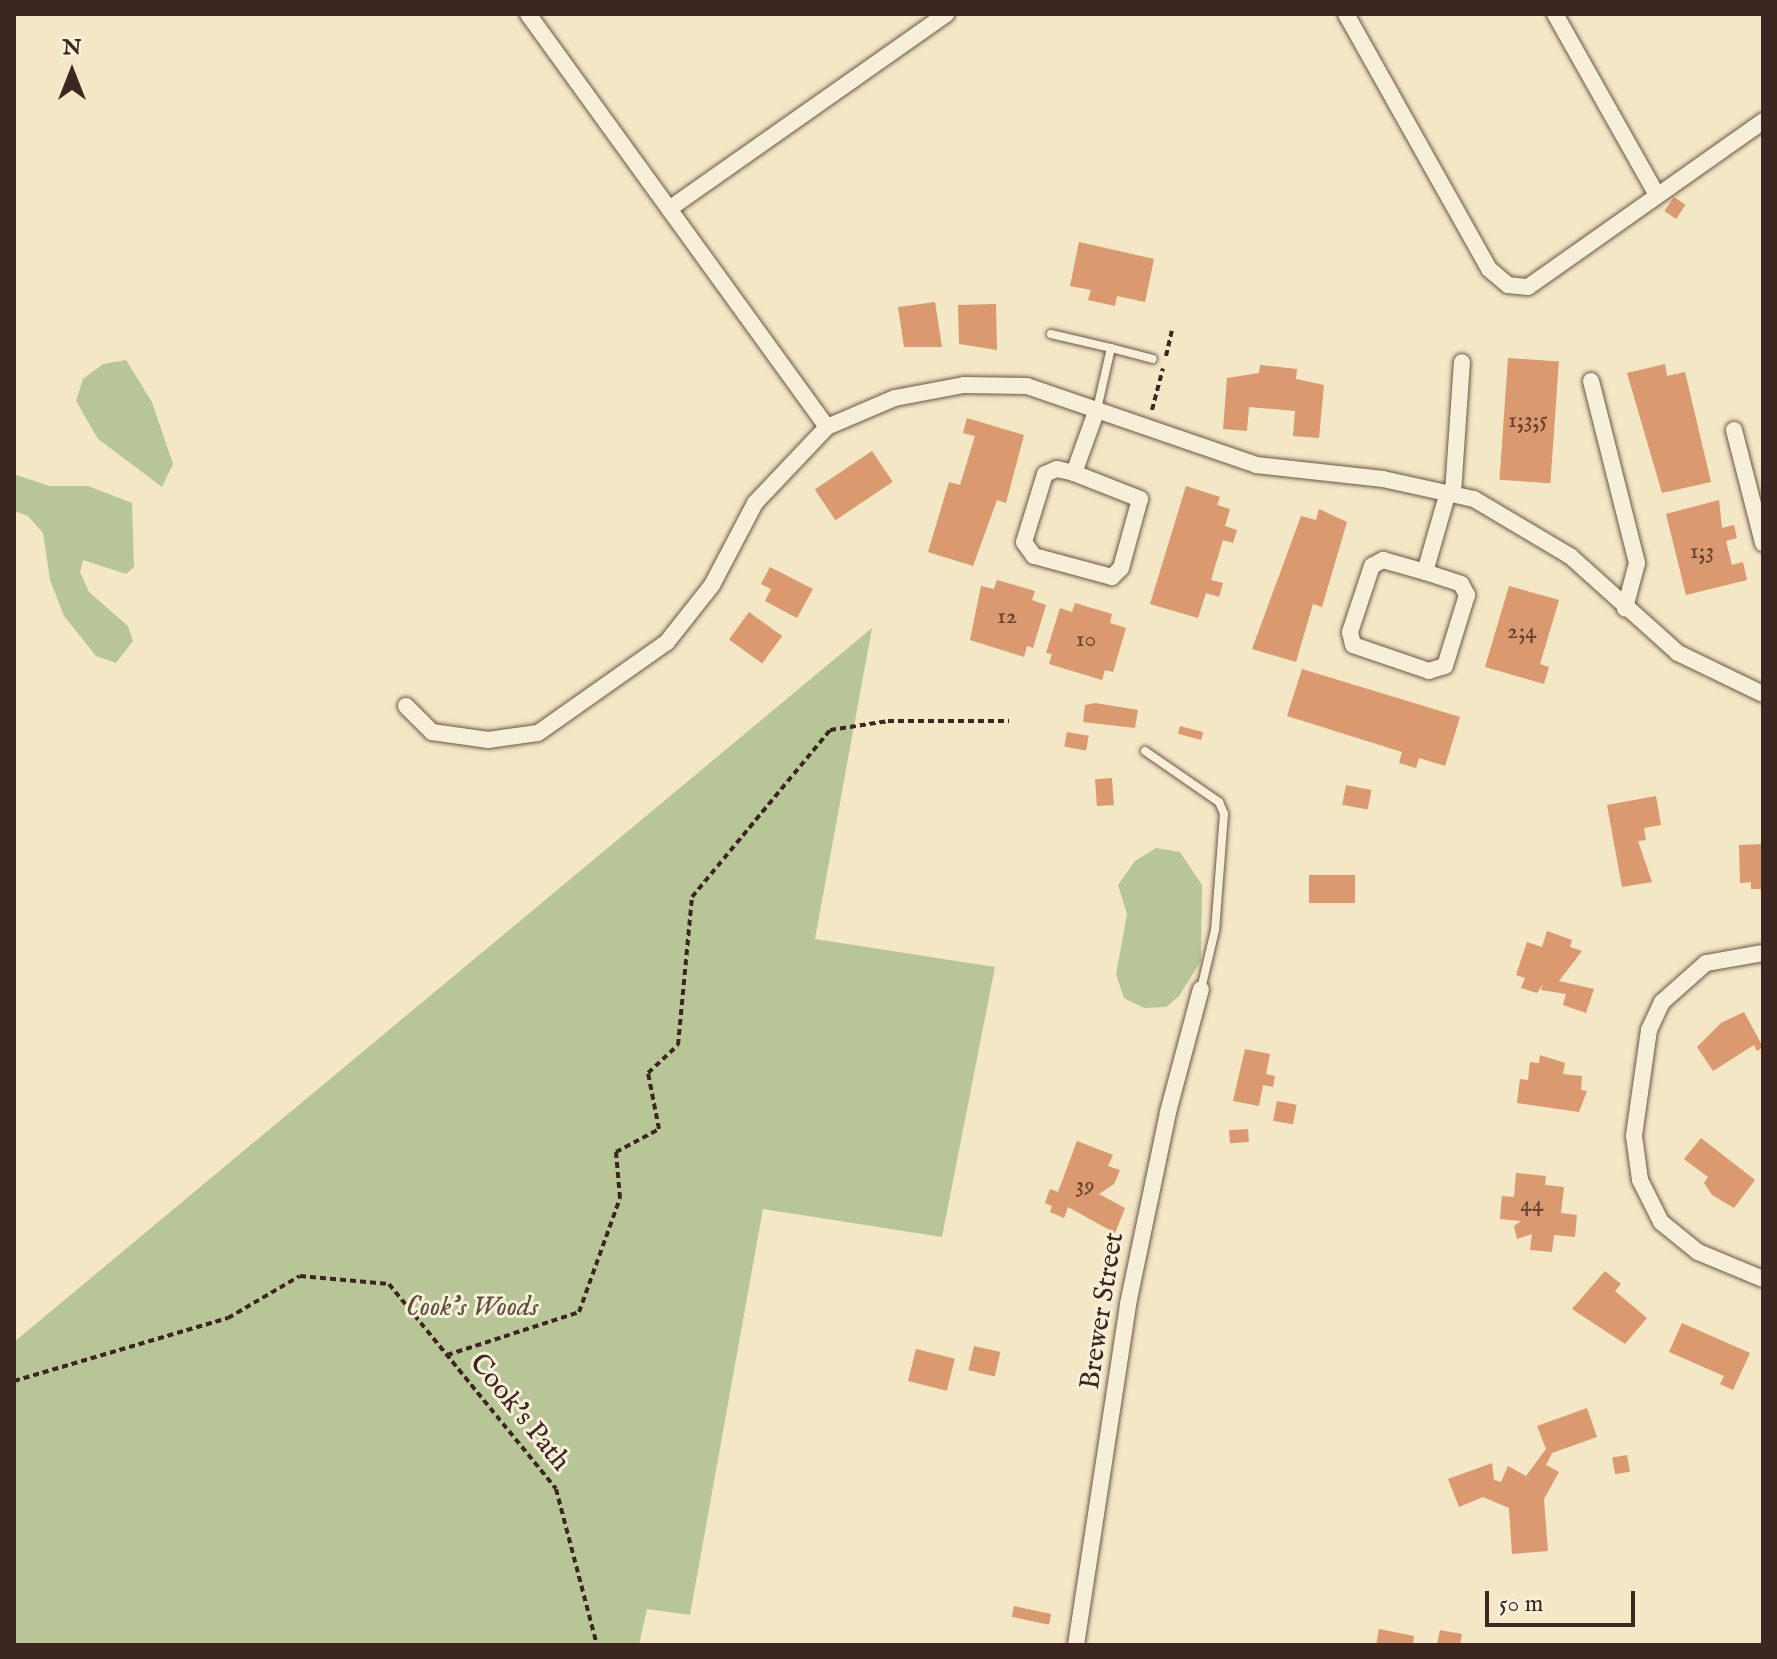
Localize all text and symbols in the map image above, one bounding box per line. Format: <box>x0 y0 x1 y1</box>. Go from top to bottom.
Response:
north arrow <box>32 32 112 112</box>
text: N <box>62 34 82 62</box>
house number: 1;3;5 <box>1508 407 1548 435</box>
house number: 1;3 <box>1690 538 1714 566</box>
house number: 12 <box>997 603 1017 631</box>
house number: 2;4 <box>1507 618 1537 646</box>
house number: 10 <box>1076 626 1096 654</box>
house number: 39 <box>1075 1172 1095 1200</box>
house number: 44 <box>1520 1191 1544 1219</box>
street label: Brewer Street <box>1074 1230 1132 1392</box>
park label: Cook's Woods <box>406 1291 538 1325</box>
street label: Cook's Path <box>462 1348 576 1478</box>
scale bar <box>1489 1575 1639 1625</box>
text: 50 m <box>1499 1589 1543 1620</box>

